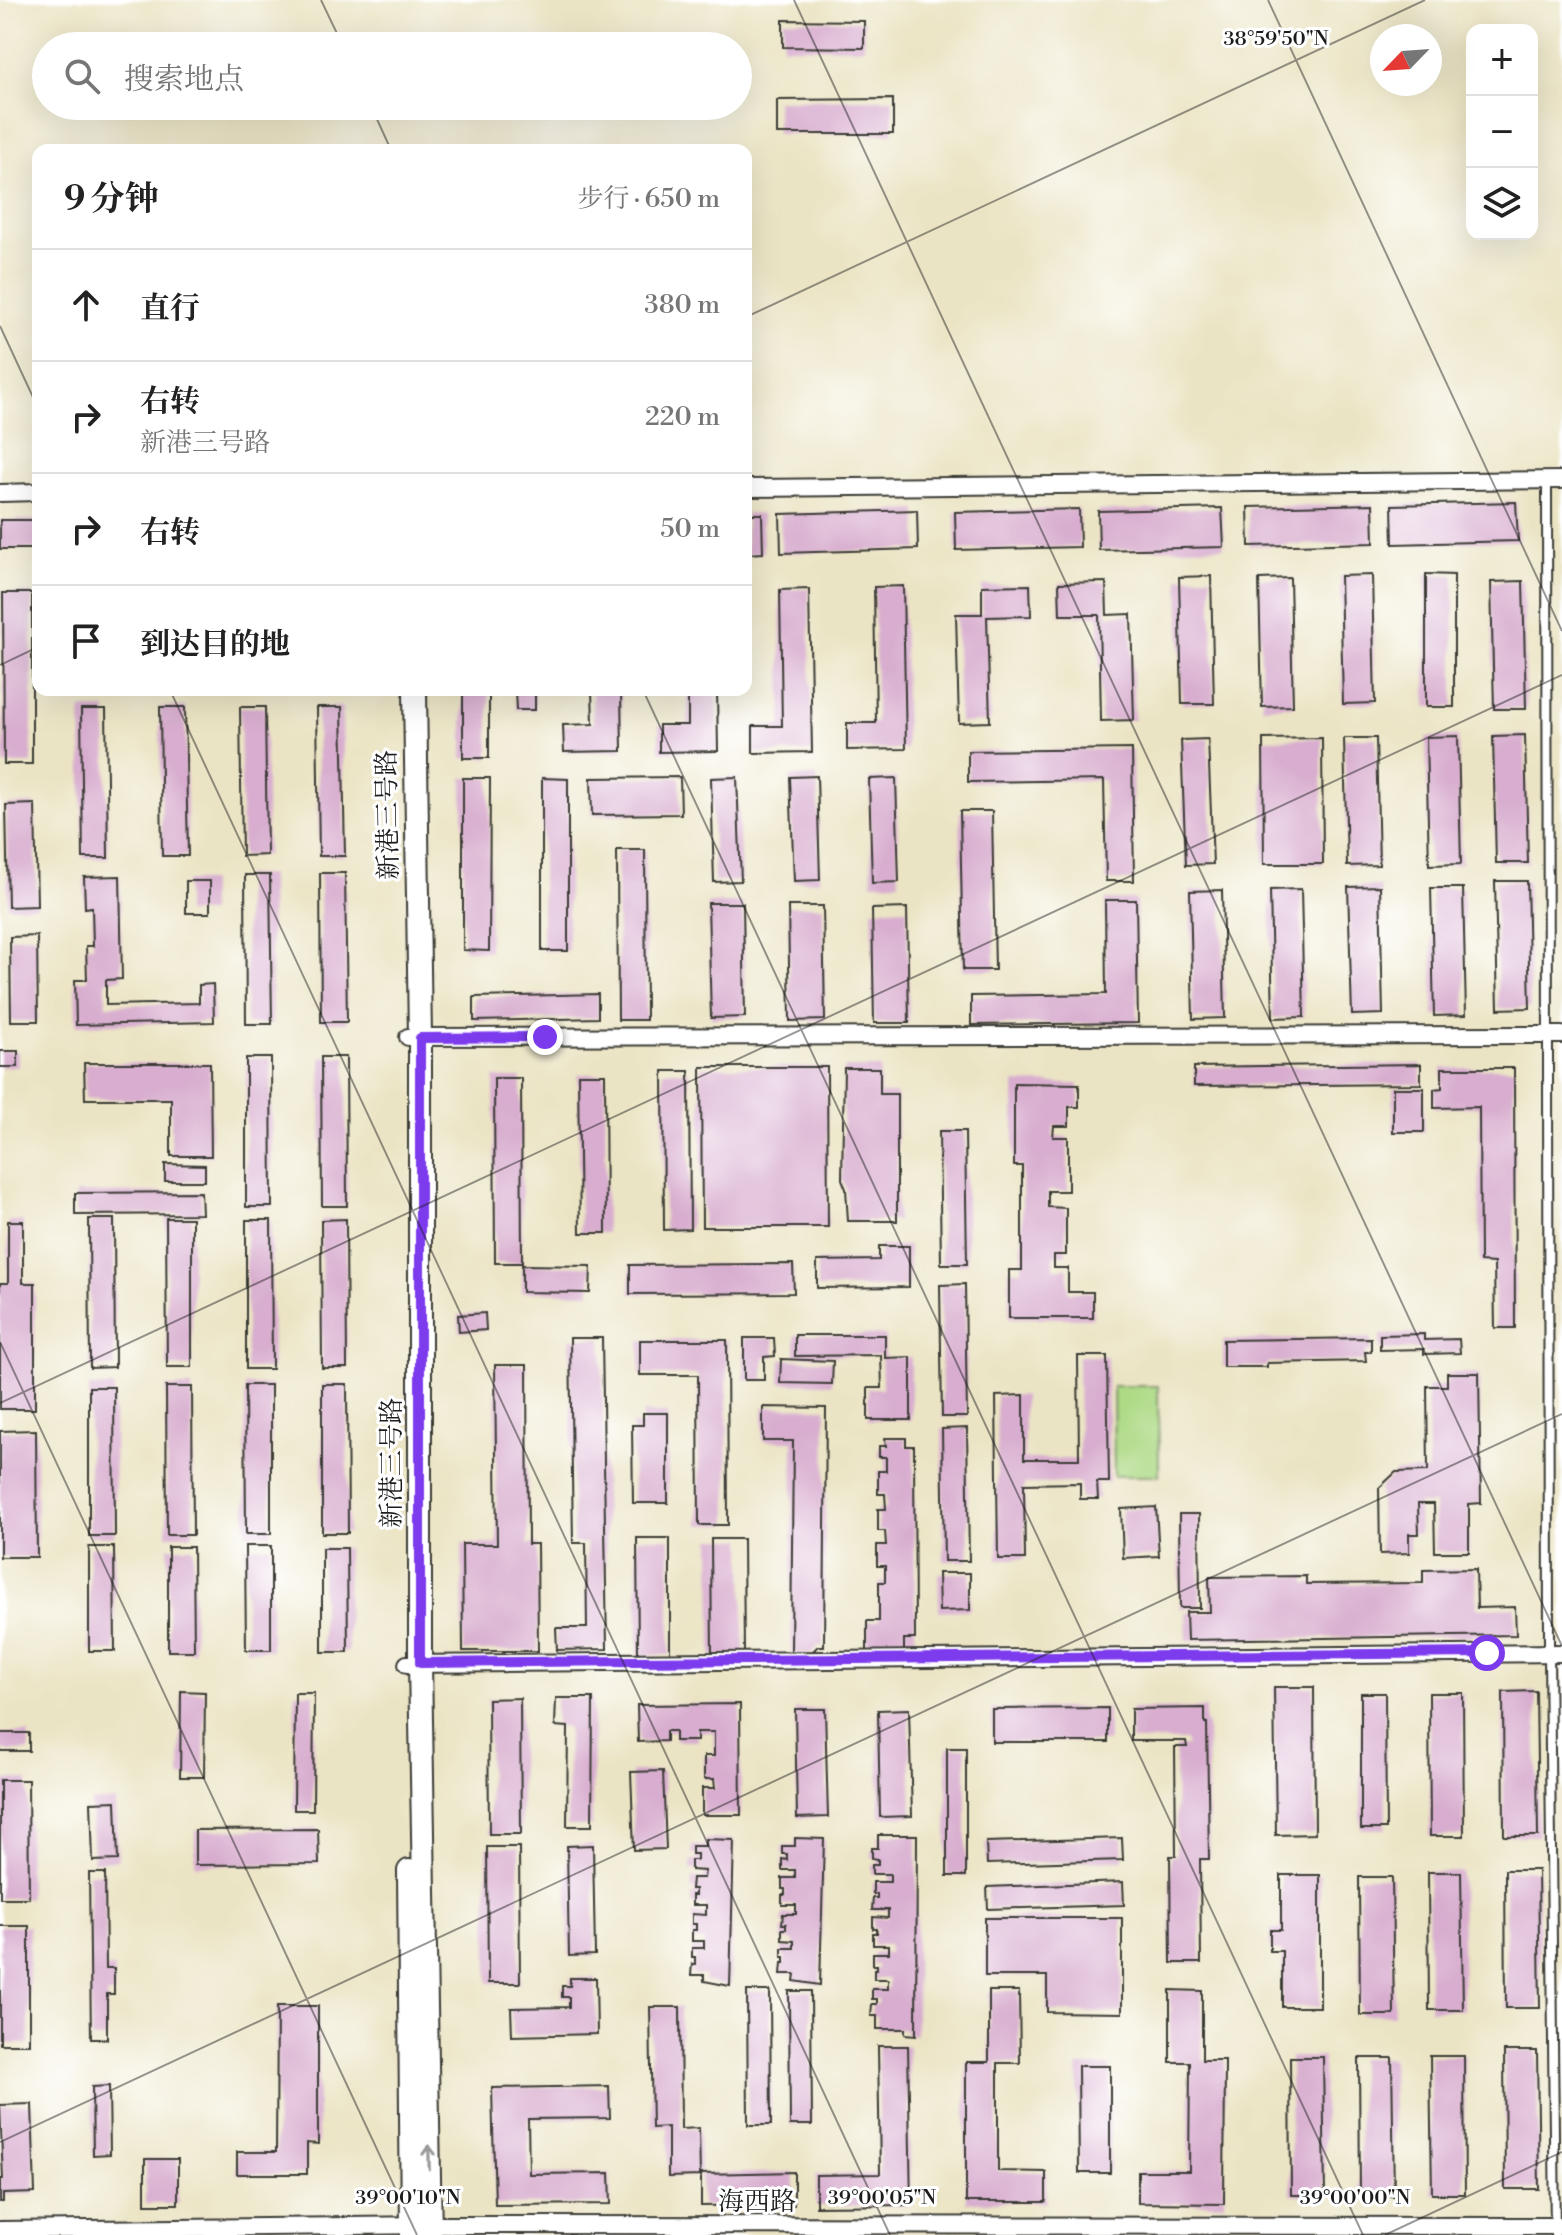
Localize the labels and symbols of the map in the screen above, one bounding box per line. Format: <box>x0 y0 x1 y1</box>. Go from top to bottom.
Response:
north arrow <box>1370 24 1442 96</box>
text: 38°59'50"N <box>1223 27 1329 52</box>
street label: 新港三号路 <box>371 750 405 880</box>
route end <box>527 1019 563 1055</box>
street label: 新港三号路 <box>376 1398 408 1528</box>
route start <box>1469 1635 1505 1671</box>
one-way arrow <box>421 2144 437 2171</box>
text: 39°00'10"N <box>355 2186 461 2211</box>
street label: 海西路 <box>718 2186 796 2218</box>
text: 39°00'05"N <box>828 2186 936 2211</box>
text: 39°00'00"N <box>1300 2186 1410 2211</box>

